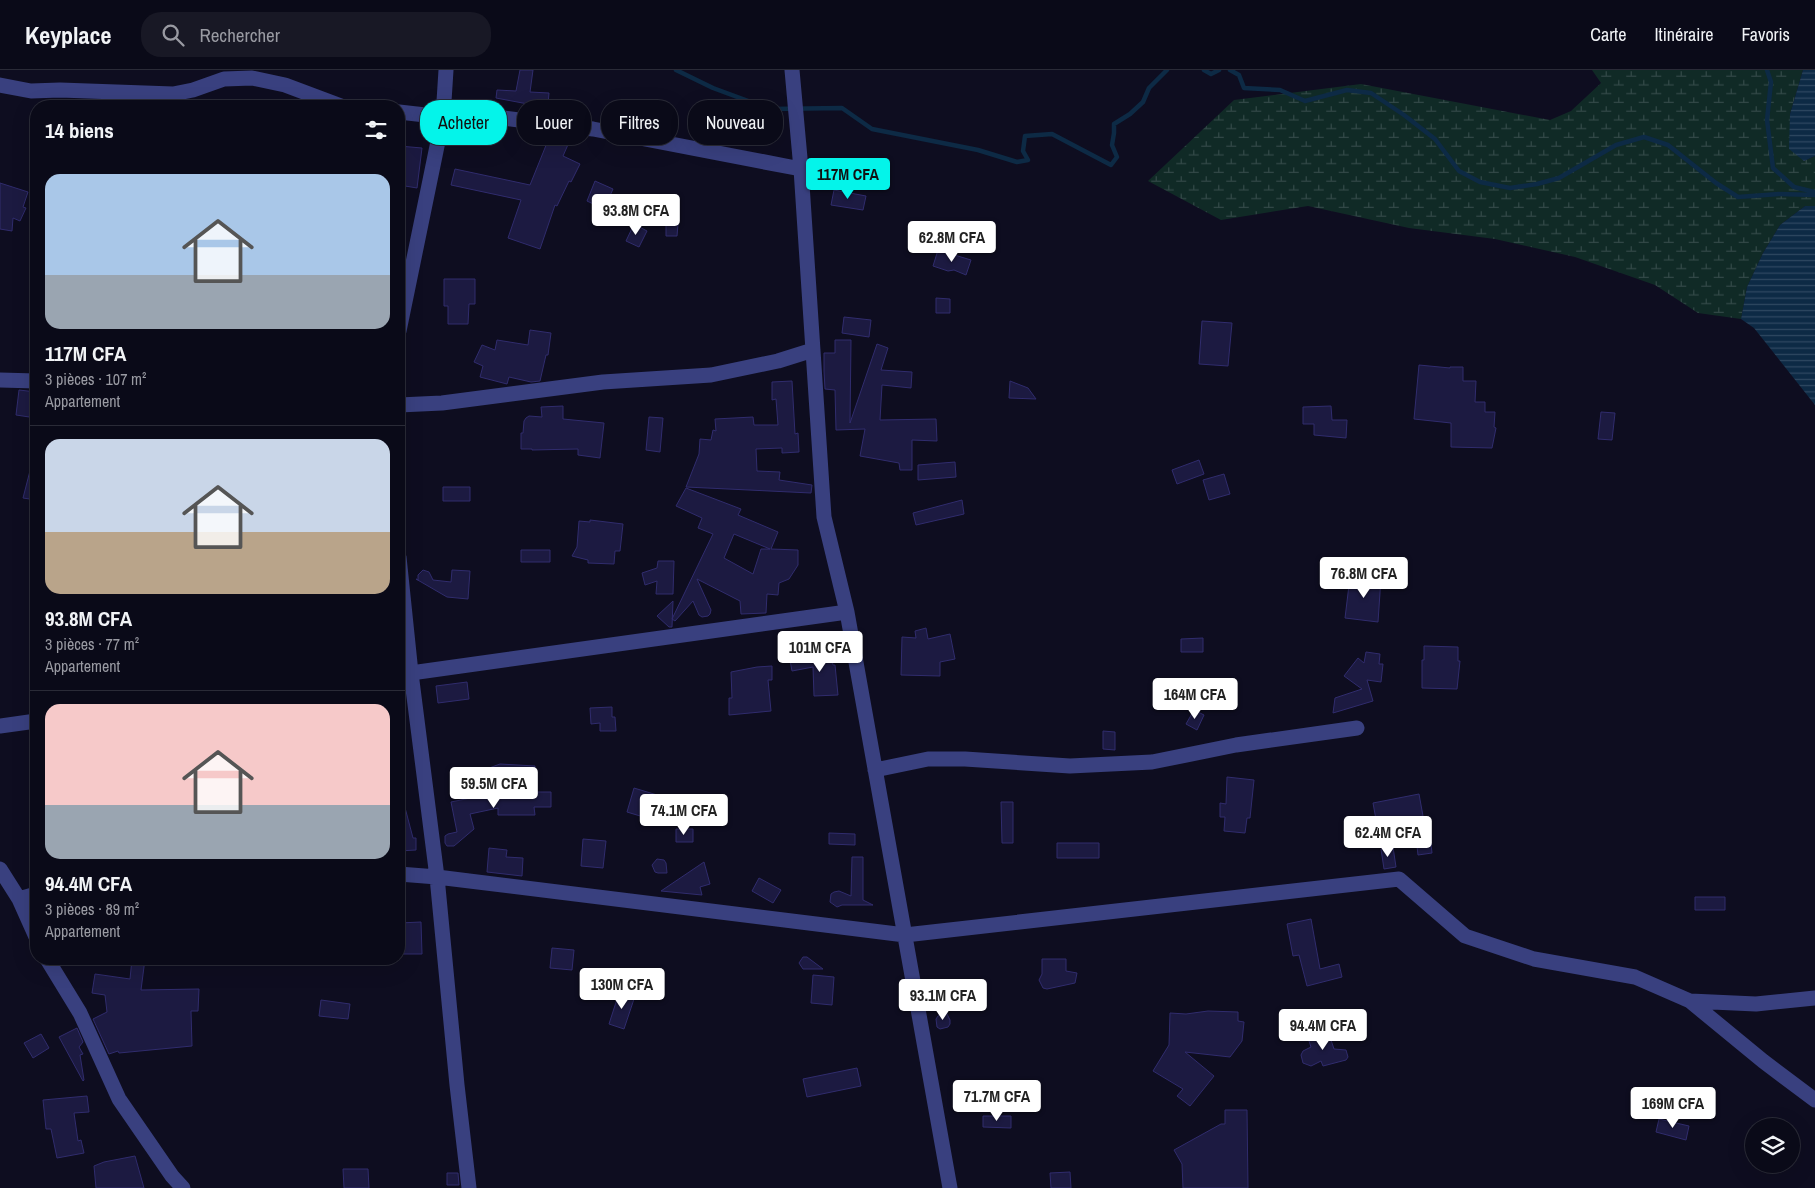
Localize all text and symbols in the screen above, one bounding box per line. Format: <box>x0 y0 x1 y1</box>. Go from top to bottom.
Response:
search box <box>141 12 491 57</box>
text: Keyplace <box>25 19 111 51</box>
icon: search <box>159 21 187 49</box>
text: Rechercher <box>199 22 280 48</box>
text: Carte <box>1590 22 1626 47</box>
text: Itinéraire <box>1654 22 1714 47</box>
text: Favoris <box>1742 22 1790 47</box>
chip: Acheter <box>420 100 507 145</box>
chip: Louer <box>517 100 591 145</box>
chip: Filtres <box>601 100 678 145</box>
chip: Nouveau <box>688 100 783 145</box>
text: 14 biens <box>45 116 114 145</box>
icon: filters <box>362 116 390 144</box>
pin: 117M CFA <box>796 158 900 200</box>
text: 117M CFA <box>817 163 879 185</box>
pin: 93.8M CFA <box>579 194 693 236</box>
text: 93.8M CFA <box>603 199 669 221</box>
icon: home <box>173 206 263 296</box>
pin: 62.8M CFA <box>895 220 1009 263</box>
text: 62.8M CFA <box>919 226 985 248</box>
text: 117M CFA <box>45 339 126 368</box>
text: 3 pièces · 107 m² <box>45 368 146 390</box>
text: Appartement <box>45 390 120 412</box>
icon: home <box>173 472 263 562</box>
pin: 76.8M CFA <box>1307 556 1421 599</box>
text: 76.8M CFA <box>1331 562 1397 584</box>
text: 93.8M CFA <box>45 604 132 633</box>
pin: 101M CFA <box>768 630 872 673</box>
text: 3 pièces · 77 m² <box>45 633 139 655</box>
text: 101M CFA <box>789 636 851 658</box>
text: Appartement <box>45 655 120 677</box>
pin: 164M CFA <box>1143 678 1247 720</box>
text: 164M CFA <box>1164 683 1226 705</box>
icon: home <box>173 737 263 827</box>
pin: 59.5M CFA <box>437 766 551 809</box>
text: 59.5M CFA <box>461 772 527 794</box>
pin: 74.1M CFA <box>627 794 741 836</box>
text: 74.1M CFA <box>651 799 717 821</box>
pin: 62.4M CFA <box>1331 816 1445 858</box>
text: 62.4M CFA <box>1355 821 1421 843</box>
text: 94.4M CFA <box>45 869 132 898</box>
text: 3 pièces · 89 m² <box>45 898 139 920</box>
text: Appartement <box>45 920 120 942</box>
pin: 130M CFA <box>570 968 674 1010</box>
text: 130M CFA <box>591 973 653 995</box>
pin: 93.1M CFA <box>886 978 1000 1021</box>
text: 93.1M CFA <box>910 984 976 1006</box>
pin: 94.4M CFA <box>1266 1008 1380 1051</box>
text: 94.4M CFA <box>1290 1014 1356 1036</box>
pin: 71.7M CFA <box>940 1080 1054 1122</box>
text: 71.7M CFA <box>964 1085 1030 1107</box>
pin: 169M CFA <box>1621 1086 1725 1129</box>
text: 169M CFA <box>1642 1092 1704 1114</box>
map controls <box>1745 1118 1800 1173</box>
button: layers <box>1745 1118 1800 1173</box>

